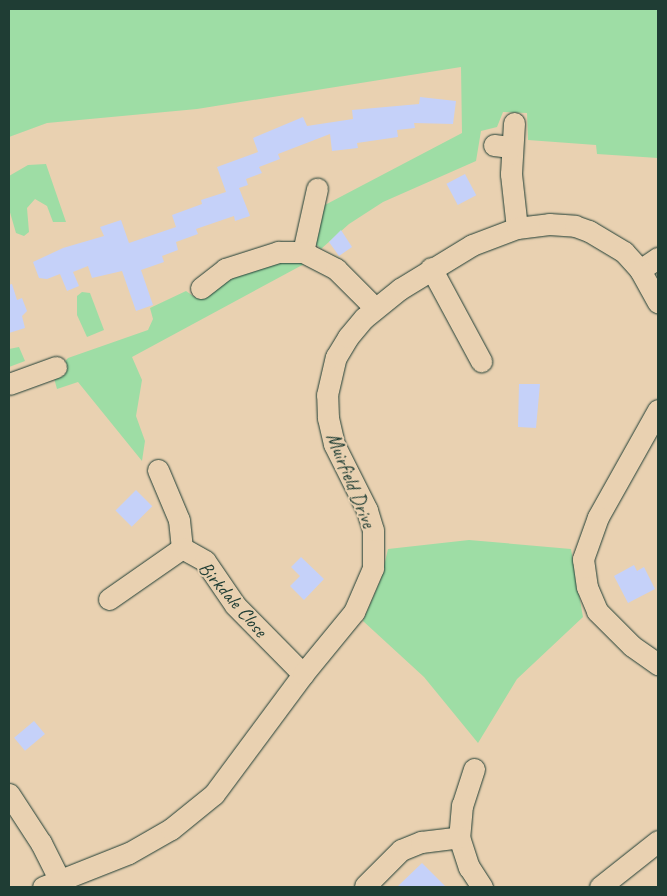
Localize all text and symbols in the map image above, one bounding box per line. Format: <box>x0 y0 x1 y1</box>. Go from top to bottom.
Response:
street label: Muirfield Drive <box>321 429 381 531</box>
street label: Birkdale Close <box>194 556 272 642</box>

